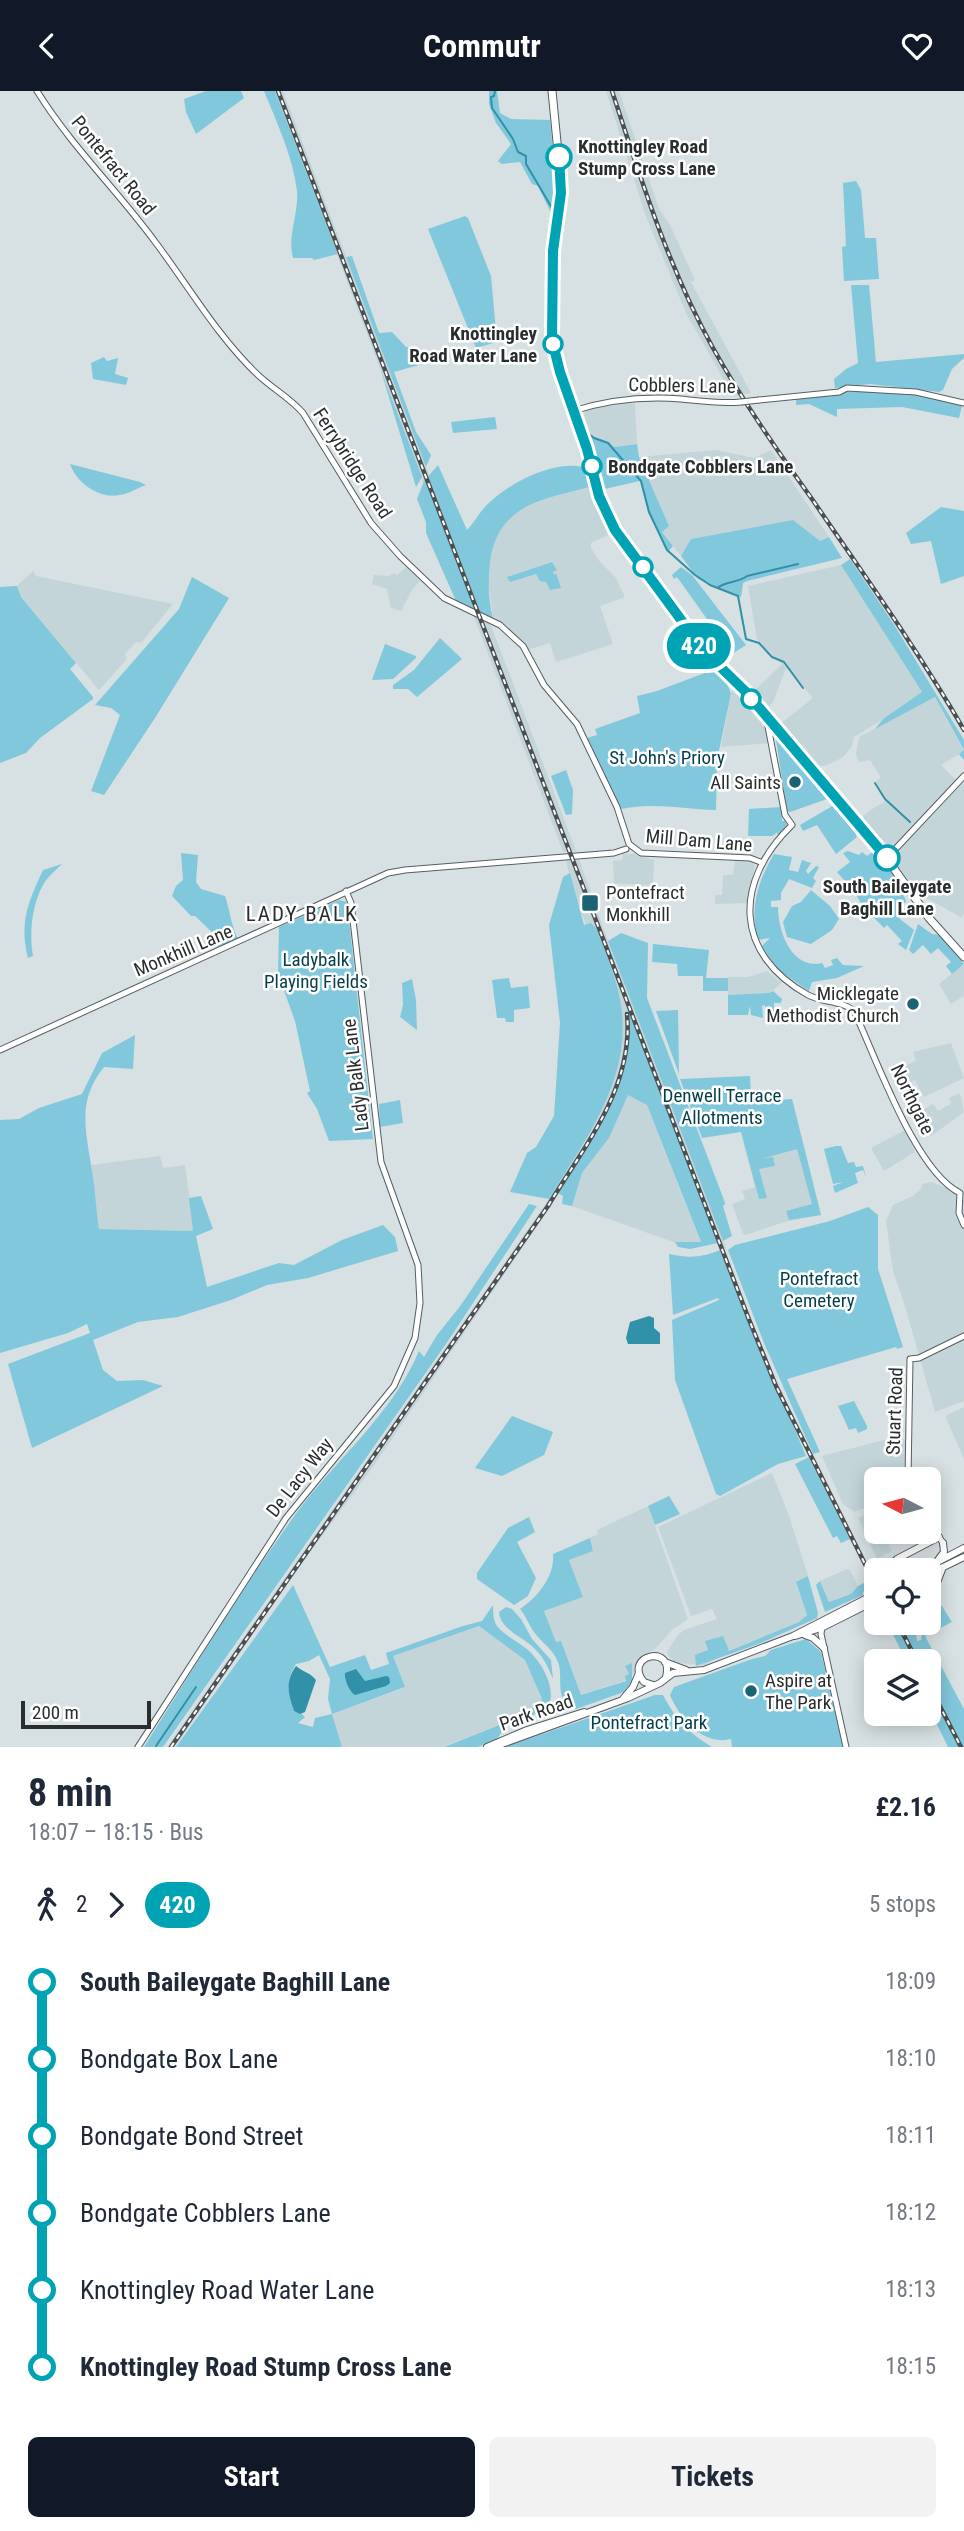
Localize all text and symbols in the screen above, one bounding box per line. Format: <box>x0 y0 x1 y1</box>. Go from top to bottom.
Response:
icon: back <box>28 27 66 65</box>
text: Commutr <box>423 27 541 65</box>
icon: heart <box>898 27 936 65</box>
street label: Pontefract Road <box>67 111 161 220</box>
place label: Knottingley Road Stump Cross Lane <box>578 135 716 180</box>
marker: Knottingley Road Stump Cross Lane <box>546 144 572 170</box>
place label: Knottingley Road Water Lane <box>409 322 538 367</box>
marker: Knottingley Road Water Lane <box>543 334 563 354</box>
street label: Cobblers Lane <box>628 373 736 398</box>
street label: Ferrybridge Road <box>308 404 397 523</box>
place label: Bondgate Cobblers Lane <box>608 455 793 478</box>
marker: Bondgate Cobblers Lane <box>582 456 602 476</box>
unlabelled marker <box>633 557 653 577</box>
line badge: 420 <box>659 623 739 669</box>
text: 420 <box>681 632 717 660</box>
unlabelled marker <box>741 689 761 709</box>
park label: St John's Priory <box>609 746 725 769</box>
place label: All Saints <box>710 771 781 794</box>
marker: All Saints <box>787 774 803 790</box>
street label: Mill Dam Lane <box>645 824 753 857</box>
marker: South Baileygate Baghill Lane <box>874 845 900 871</box>
place label: South Baileygate Baghill Lane <box>823 875 951 920</box>
place label: Pontefract Monkhill <box>606 881 685 926</box>
marker: Pontefract Monkhill <box>580 893 600 913</box>
district label: LADY BALK <box>246 902 358 926</box>
street label: Monkhill Lane <box>131 919 236 981</box>
park label: Ladybalk Playing Fields <box>264 948 368 993</box>
place label: Micklegate Methodist Church <box>766 982 899 1027</box>
marker: Micklegate Methodist Church <box>905 996 921 1012</box>
street label: Lady Balk Lane <box>337 1017 374 1132</box>
street label: Northgate <box>886 1060 939 1138</box>
park label: Denwell Terrace Allotments <box>663 1084 781 1129</box>
park label: Pontefract Cemetery <box>780 1267 858 1312</box>
street label: Stuart Road <box>881 1367 908 1455</box>
street label: De Lacy Way <box>261 1433 338 1522</box>
north arrow <box>864 1467 942 1543</box>
map controls <box>864 1467 941 1726</box>
button: locate <box>864 1558 941 1635</box>
button: layers <box>864 1649 941 1726</box>
place label: Aspire at The Park <box>765 1669 832 1714</box>
marker: Aspire at The Park <box>743 1683 759 1699</box>
street label: Park Road <box>496 1689 576 1736</box>
scale bar <box>21 1698 150 1730</box>
text: 200 m <box>32 1701 79 1724</box>
park label: Pontefract Park <box>591 1711 708 1734</box>
text: 8 min <box>28 1771 112 1815</box>
text: £2.16 <box>875 1792 936 1822</box>
text: 18:07 – 18:15 · Bus <box>28 1819 204 1846</box>
icon: walk <box>28 1886 66 1924</box>
icon: forward <box>97 1886 135 1924</box>
text: 2 <box>76 1891 87 1918</box>
text: 420 <box>159 1891 196 1919</box>
text: 5 stops <box>869 1891 936 1918</box>
text: South Baileygate Baghill Lane <box>80 1967 390 1997</box>
text: 18:09 <box>885 1968 936 1995</box>
text: Bondgate Box Lane <box>80 2044 278 2074</box>
text: 18:10 <box>885 2045 936 2072</box>
text: Bondgate Bond Street <box>80 2121 304 2151</box>
text: 18:11 <box>885 2122 936 2149</box>
text: Bondgate Cobblers Lane <box>80 2198 331 2228</box>
text: 18:12 <box>885 2199 936 2226</box>
text: Knottingley Road Water Lane <box>80 2275 374 2305</box>
text: 18:13 <box>885 2276 936 2303</box>
text: Knottingley Road Stump Cross Lane <box>80 2352 452 2382</box>
text: 18:15 <box>885 2353 936 2380</box>
button: Start <box>28 2437 475 2517</box>
button: Tickets <box>489 2437 936 2517</box>

